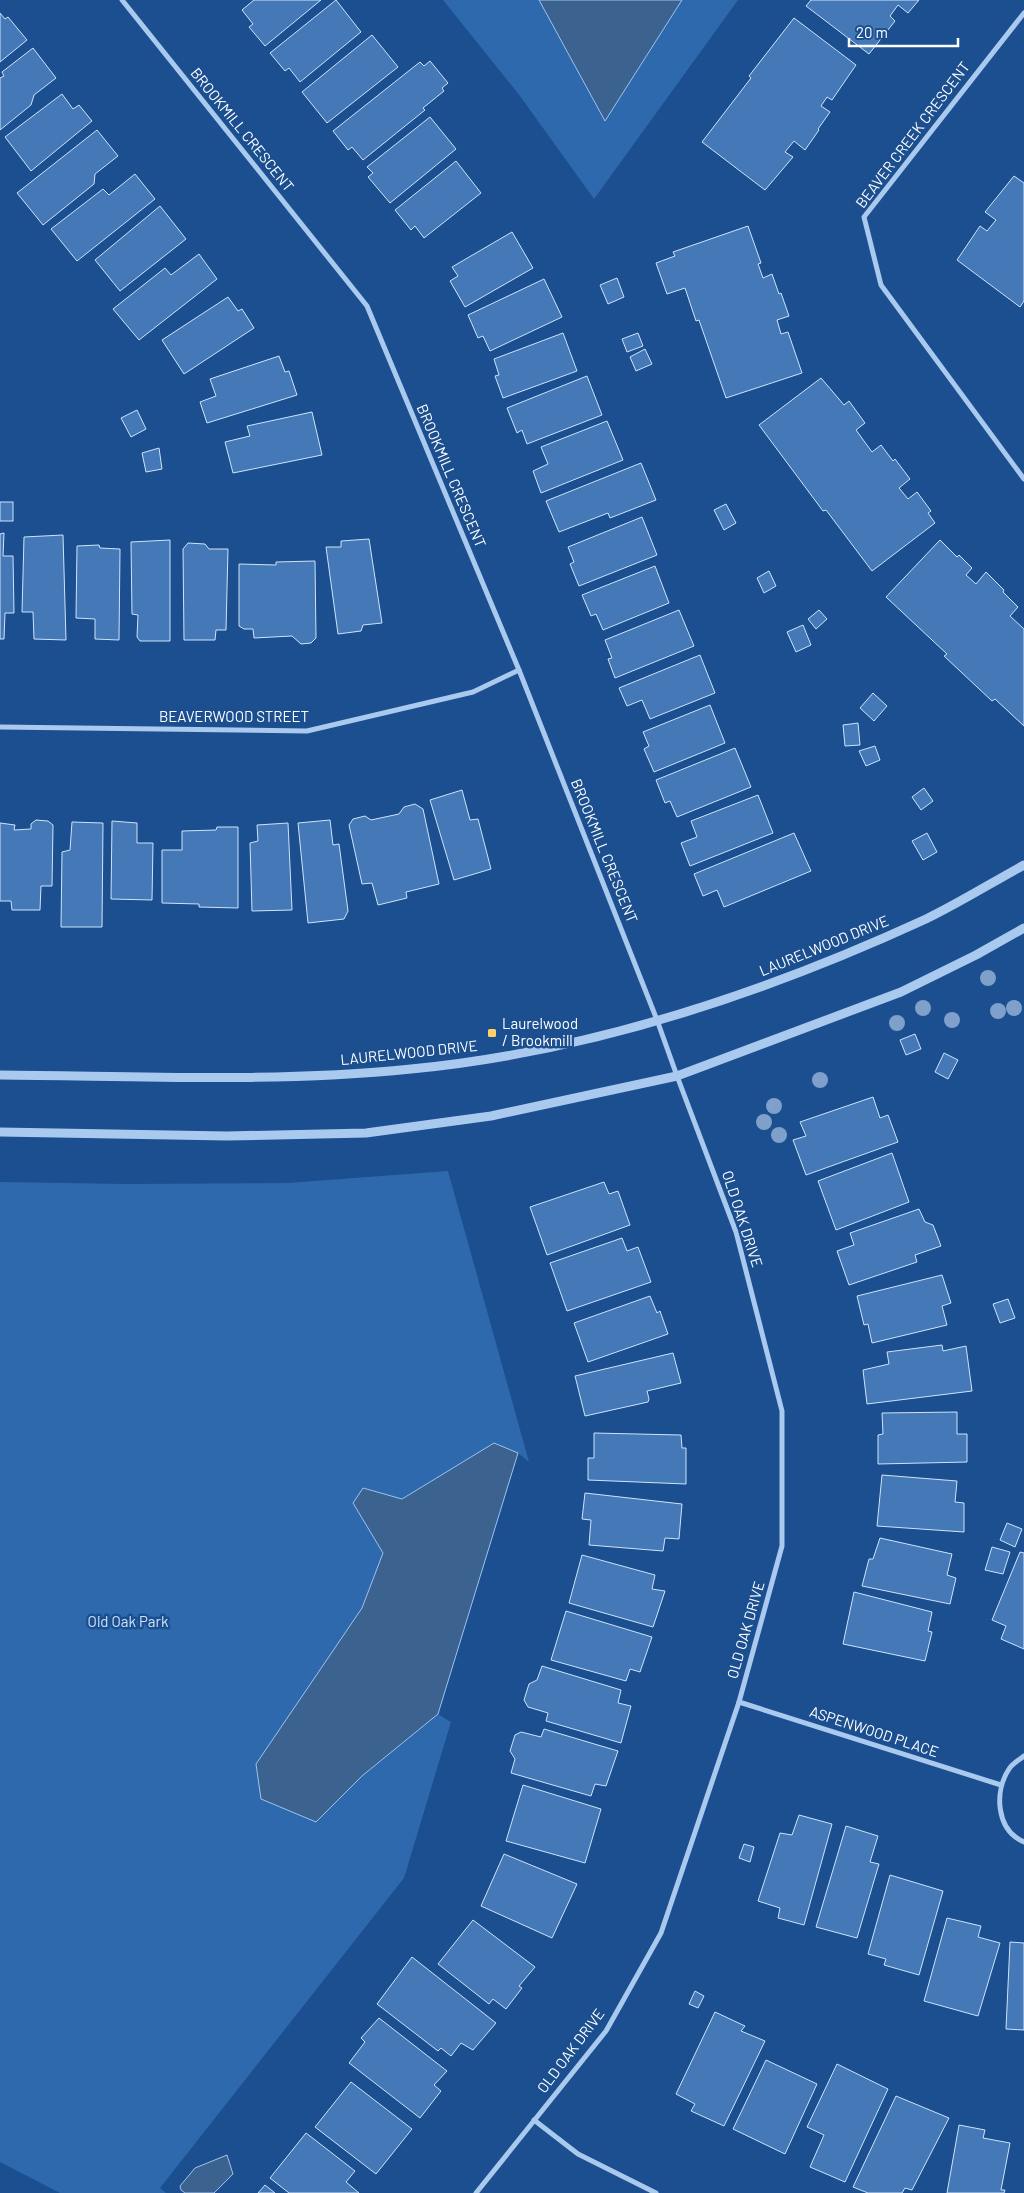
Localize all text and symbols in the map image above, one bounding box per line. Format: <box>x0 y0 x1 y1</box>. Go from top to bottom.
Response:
scale bar <box>849 15 958 47</box>
text: 20 m <box>856 23 888 41</box>
street label: BEAVER CREEK CRESCENT <box>851 58 973 211</box>
street label: BROOKMILL CRESCENT <box>187 64 298 195</box>
street label: BROOKMILL CRESCENT <box>414 401 490 550</box>
street label: BEAVERWOOD STREET <box>159 707 309 725</box>
street label: BROOKMILL CRESCENT <box>568 776 642 925</box>
street label: LAURELWOOD DRIVE <box>756 911 891 979</box>
place label: Laurelwood / Brookmill <box>502 1014 578 1049</box>
marker: Laurelwood / Brookmill <box>486 1027 498 1039</box>
street label: LAURELWOOD DRIVE <box>339 1036 478 1068</box>
street label: OLD OAK DRIVE <box>719 1168 767 1269</box>
street label: OLD OAK DRIVE <box>723 1579 768 1681</box>
park label: Old Oak Park <box>88 1612 169 1630</box>
street label: ASPENWOOD PLACE <box>808 1702 941 1760</box>
street label: OLD OAK DRIVE <box>533 2005 608 2096</box>

